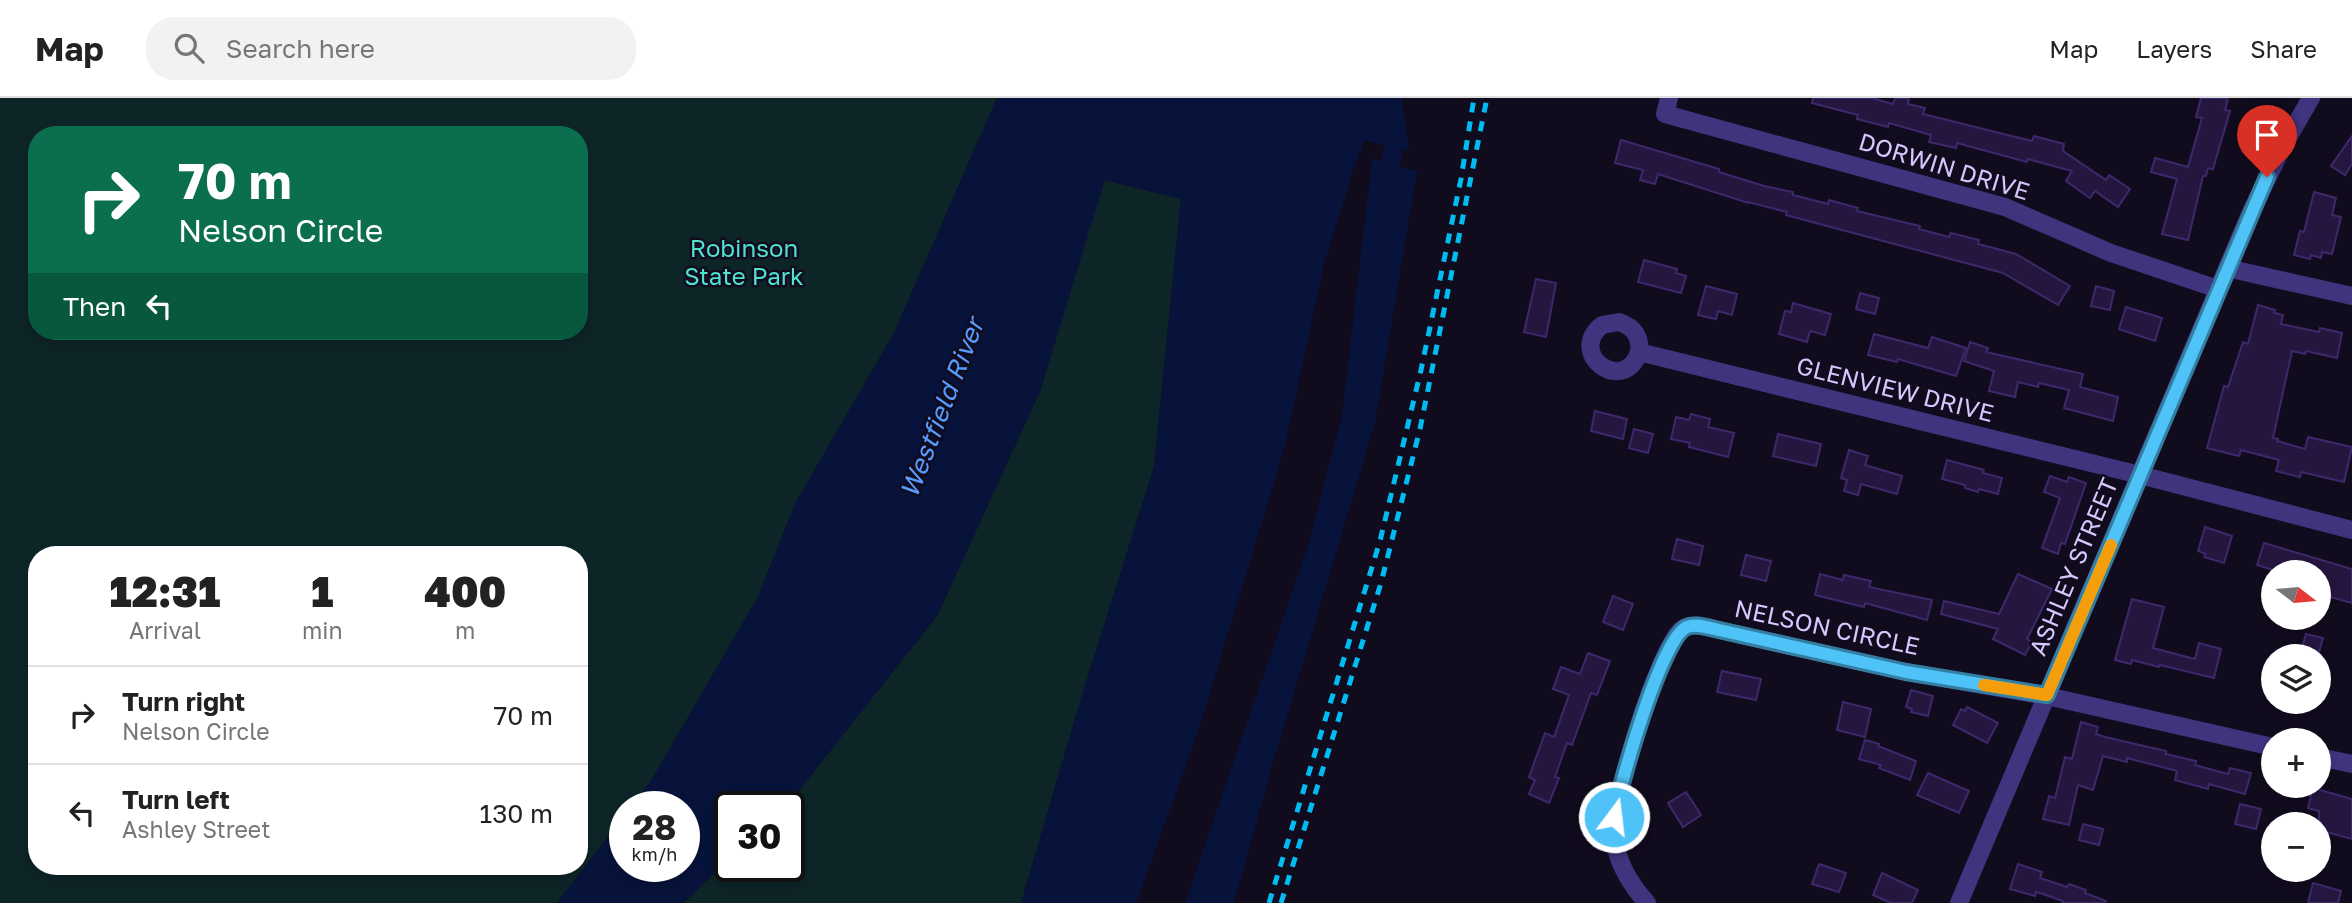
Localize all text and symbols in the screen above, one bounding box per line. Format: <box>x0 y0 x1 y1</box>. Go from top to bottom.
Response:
search box <box>146 17 636 80</box>
text: Map <box>35 29 104 68</box>
icon: search <box>170 29 208 67</box>
text: Search here <box>226 33 375 64</box>
text: Map <box>2049 34 2098 63</box>
text: Layers <box>2136 34 2212 63</box>
text: Share <box>2250 34 2317 63</box>
pin <box>2237 105 2297 177</box>
icon: arrive <box>2248 116 2286 154</box>
street label: DORWIN DRIVE <box>1856 126 2033 205</box>
text: 70 m <box>178 151 292 210</box>
icon: right <box>63 154 154 245</box>
text: Nelson Circle <box>178 211 383 249</box>
park label: Robinson State Park <box>684 233 804 290</box>
icon: left <box>140 287 178 325</box>
text: Then <box>63 291 126 322</box>
water label: Westfield River <box>893 310 991 502</box>
street label: GLENVIEW DRIVE <box>1794 350 1997 427</box>
street label: ASHLEY STREET <box>2022 473 2123 660</box>
north arrow <box>2261 560 2331 630</box>
map controls <box>2261 560 2331 882</box>
text: 12:31 <box>110 566 220 616</box>
text: 1 <box>311 566 333 616</box>
text: 400 <box>424 566 506 616</box>
street label: NELSON CIRCLE <box>1732 593 1922 660</box>
text: Arrival <box>129 616 201 644</box>
text: min <box>302 616 343 644</box>
text: m <box>455 616 475 644</box>
button: layers <box>2261 644 2331 714</box>
text: Turn right <box>122 686 245 717</box>
icon: right <box>63 696 101 734</box>
text: 70 m <box>494 700 553 731</box>
text: Nelson Circle <box>122 717 270 745</box>
button: + <box>2261 728 2331 798</box>
position arrow <box>1577 780 1651 854</box>
text: Turn left <box>122 784 230 815</box>
speed limit sign: 30 <box>714 791 805 882</box>
icon: left <box>63 794 101 832</box>
text: 130 m <box>480 798 553 829</box>
text: 28 <box>633 806 676 848</box>
button: − <box>2261 812 2331 882</box>
text: Ashley Street <box>122 815 270 843</box>
text: km/h <box>632 843 677 865</box>

